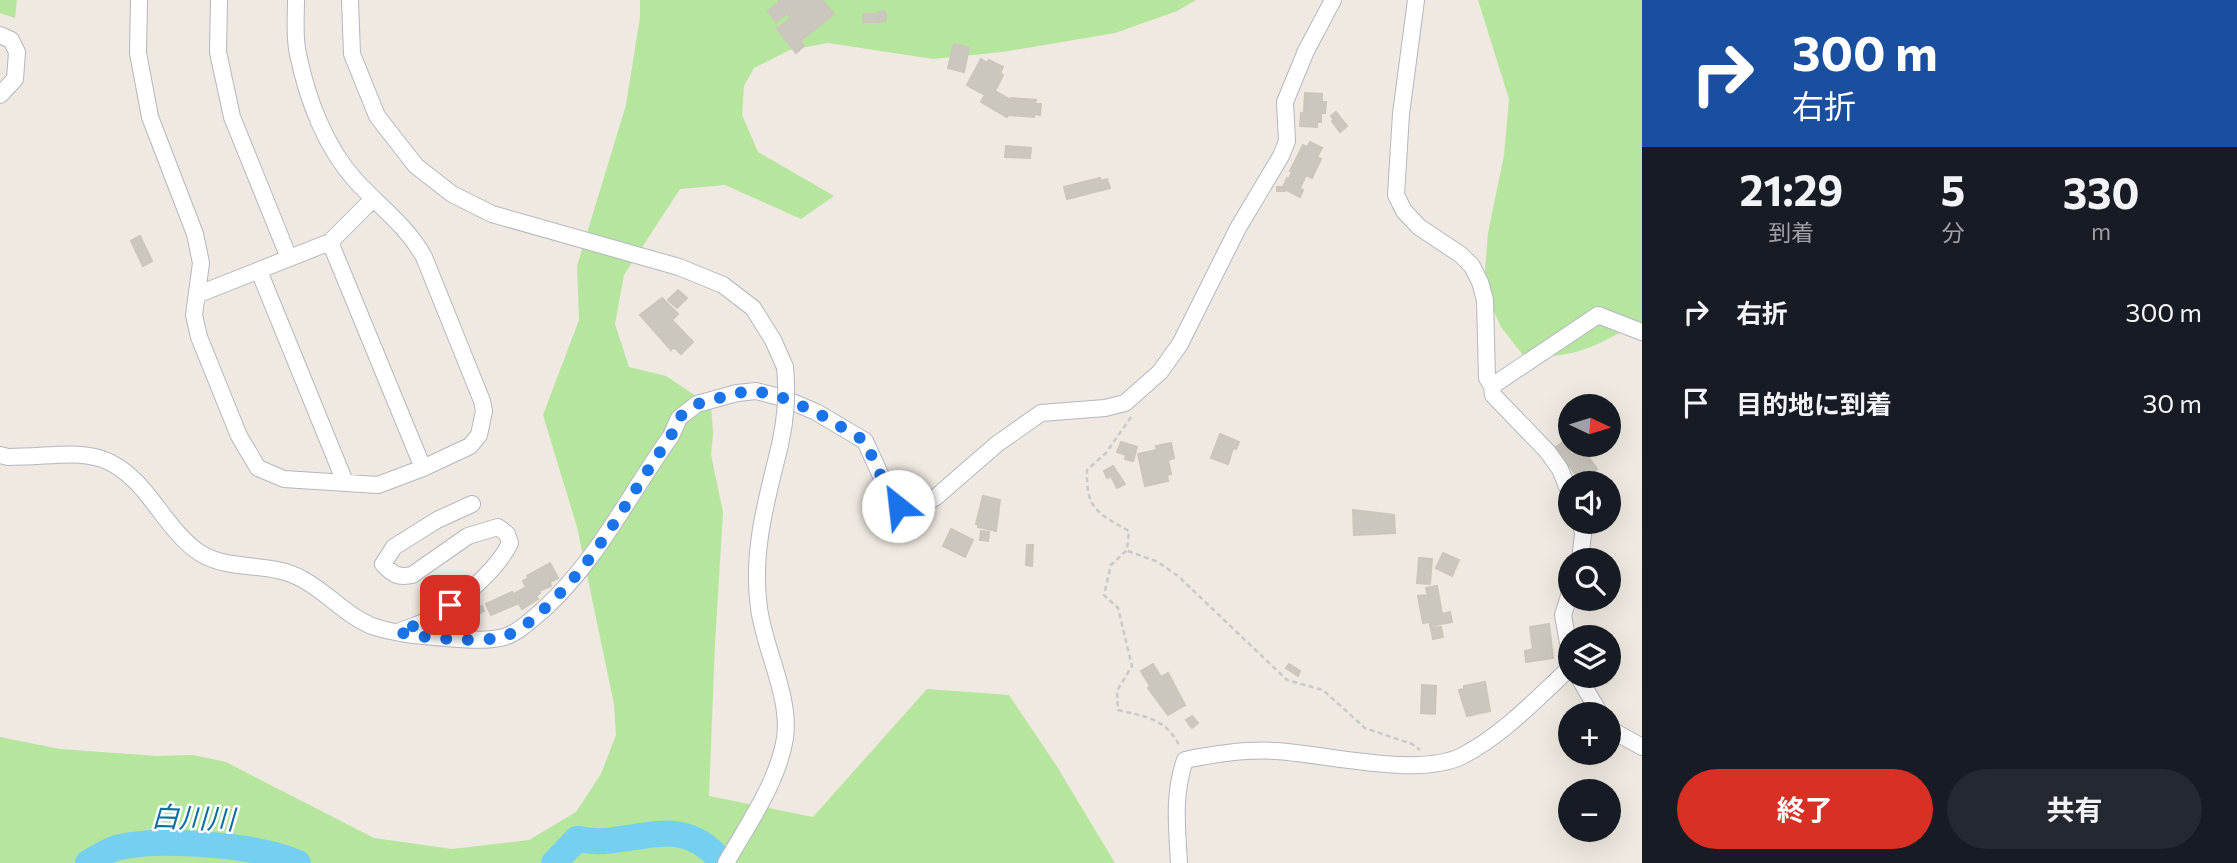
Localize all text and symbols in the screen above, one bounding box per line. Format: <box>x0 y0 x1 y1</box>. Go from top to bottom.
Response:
text: 300 m <box>1792 21 1938 81</box>
icon: right <box>1677 28 1768 119</box>
text: 右折 <box>1792 85 1856 125</box>
text: 21:29 <box>1740 163 1843 215</box>
text: 5 <box>1941 163 1965 215</box>
text: 330 <box>2063 166 2139 218</box>
text: m <box>2091 217 2111 245</box>
text: 到着 <box>1768 218 1814 246</box>
text: 分 <box>1941 218 1964 246</box>
icon: right <box>1677 293 1715 331</box>
text: 300 m <box>2126 296 2202 327</box>
text: 右折 <box>1736 297 1788 328</box>
icon: arrive <box>1677 384 1715 422</box>
text: 30 m <box>2143 387 2202 418</box>
text: 目的地に到着 <box>1736 388 1892 419</box>
north arrow <box>1558 394 1620 457</box>
map controls <box>1558 394 1621 842</box>
position arrow <box>861 469 935 543</box>
button: sound <box>1558 471 1621 534</box>
button: search <box>1558 548 1621 611</box>
pin <box>420 575 480 635</box>
icon: arrive <box>431 586 469 624</box>
button: layers <box>1558 625 1621 688</box>
button: + <box>1558 702 1621 765</box>
button: 終了 <box>1677 769 1933 849</box>
button: 共有 <box>1947 769 2202 849</box>
button: − <box>1558 779 1621 842</box>
water label: 白川川 <box>150 799 239 836</box>

